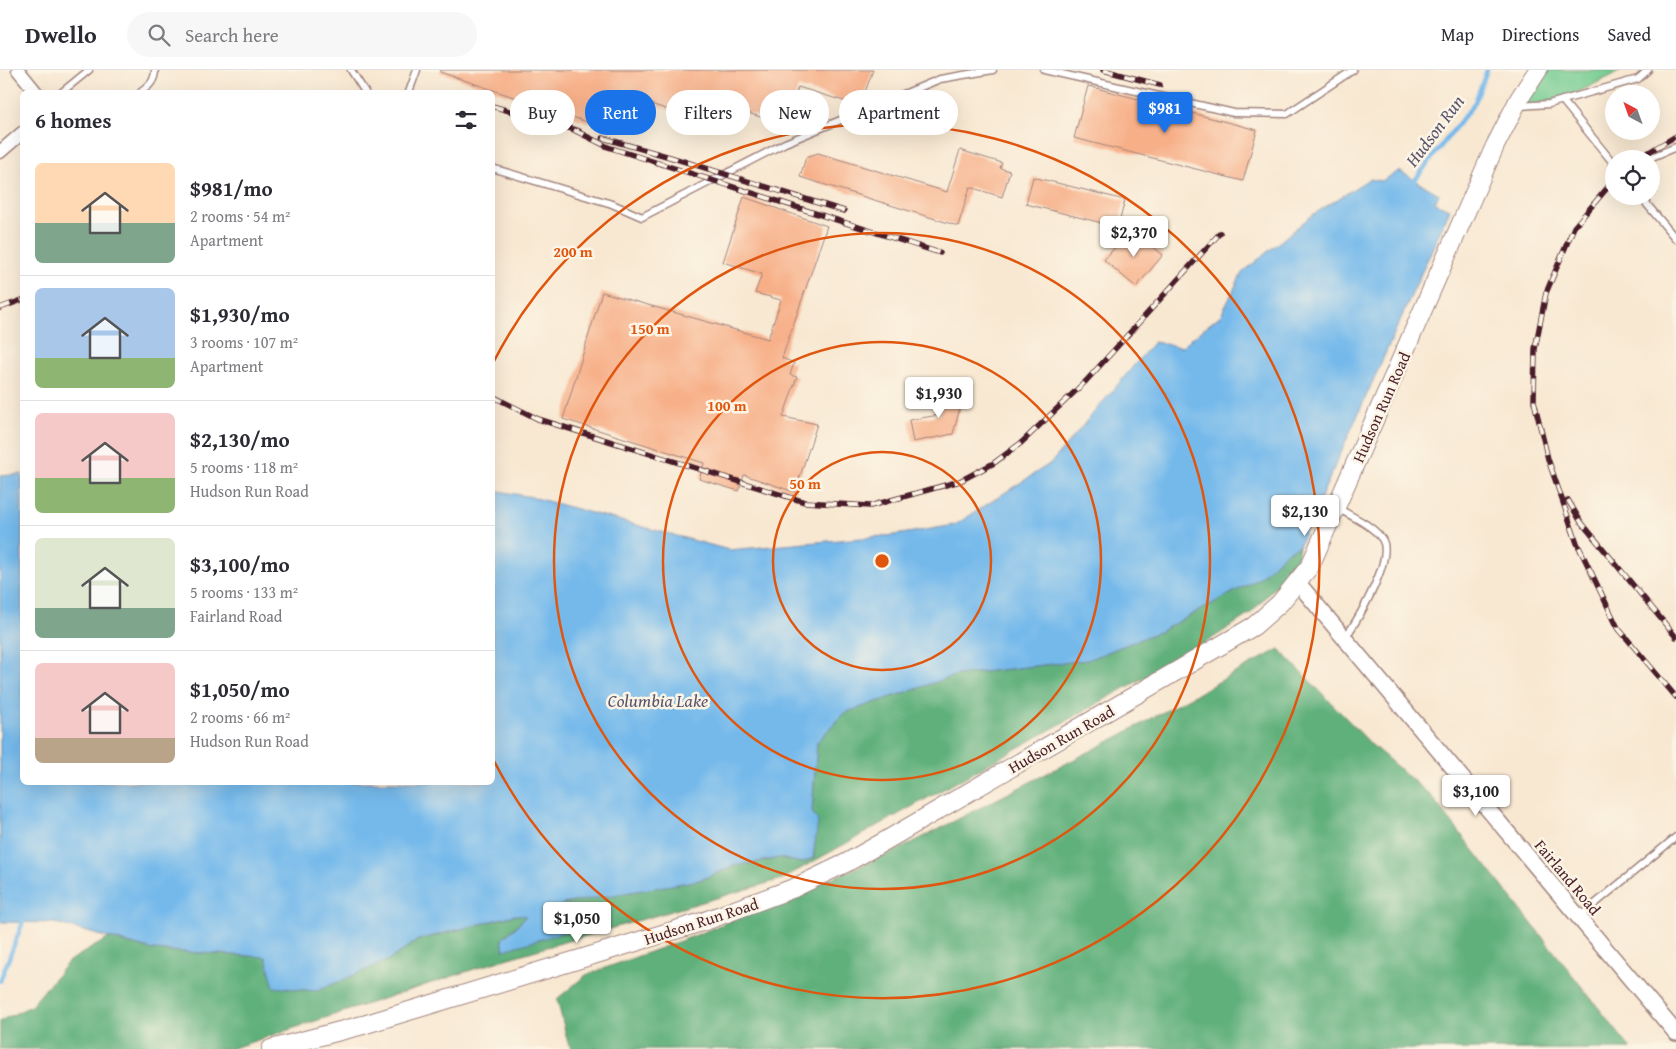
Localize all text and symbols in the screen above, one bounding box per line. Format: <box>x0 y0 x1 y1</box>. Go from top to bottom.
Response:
search box <box>127 12 477 57</box>
text: Dwello <box>25 17 97 52</box>
icon: search <box>145 21 173 49</box>
text: Search here <box>185 21 279 49</box>
text: Map <box>1441 21 1474 48</box>
text: Directions <box>1502 21 1579 48</box>
text: Saved <box>1607 21 1651 48</box>
north arrow <box>1605 85 1660 140</box>
map controls <box>1605 85 1660 205</box>
water label: Hudson Run <box>1398 89 1471 173</box>
chip: Buy <box>510 90 575 135</box>
chip: Rent <box>585 90 656 135</box>
chip: Filters <box>666 90 750 135</box>
chip: New <box>760 90 829 135</box>
chip: Apartment <box>839 90 958 135</box>
pin: $981 <box>1135 92 1195 134</box>
text: $981 <box>1148 96 1182 120</box>
text: 6 homes <box>35 105 111 136</box>
icon: filters <box>452 106 480 134</box>
button: locate <box>1605 150 1660 205</box>
text: $981/mo <box>190 173 273 204</box>
icon: home <box>75 183 135 243</box>
text: 2 rooms · 54 m² <box>190 204 290 228</box>
pin: $2,370 <box>1093 216 1175 258</box>
text: $2,370 <box>1111 220 1157 244</box>
text: Apartment <box>190 228 263 252</box>
text: 200 m <box>553 241 593 262</box>
text: $1,930/mo <box>190 299 290 330</box>
icon: home <box>75 308 135 368</box>
text: 150 m <box>630 318 670 339</box>
text: 3 rooms · 107 m² <box>190 330 298 354</box>
street label: Hudson Run Road <box>1346 347 1416 466</box>
text: Apartment <box>190 354 263 378</box>
pin: $1,930 <box>898 376 980 419</box>
text: $1,930 <box>916 381 962 405</box>
text: 100 m <box>707 395 747 416</box>
text: $2,130/mo <box>190 424 290 455</box>
icon: home <box>75 433 135 493</box>
text: 5 rooms · 118 m² <box>190 455 298 479</box>
text: 50 m <box>789 473 821 494</box>
text: Hudson Run Road <box>190 479 309 503</box>
pin: $2,130 <box>1264 494 1346 537</box>
text: $2,130 <box>1282 499 1328 523</box>
text: $3,100/mo <box>190 549 290 580</box>
centre of rings <box>873 552 891 570</box>
icon: home <box>75 558 135 618</box>
text: 5 rooms · 133 m² <box>190 580 298 604</box>
text: Fairland Road <box>190 604 282 628</box>
text: $1,050/mo <box>190 674 290 705</box>
icon: home <box>75 683 135 743</box>
water label: Columbia Lake <box>608 687 708 714</box>
street label: Hudson Run Road <box>1004 699 1119 779</box>
text: 2 rooms · 66 m² <box>190 705 290 729</box>
text: Hudson Run Road <box>190 729 309 753</box>
pin: $3,100 <box>1435 774 1517 817</box>
text: $3,100 <box>1453 779 1499 803</box>
street label: Fairland Road <box>1529 834 1607 920</box>
street label: Hudson Run Road <box>641 891 762 951</box>
pin: $1,050 <box>536 902 618 944</box>
text: $1,050 <box>554 906 600 930</box>

